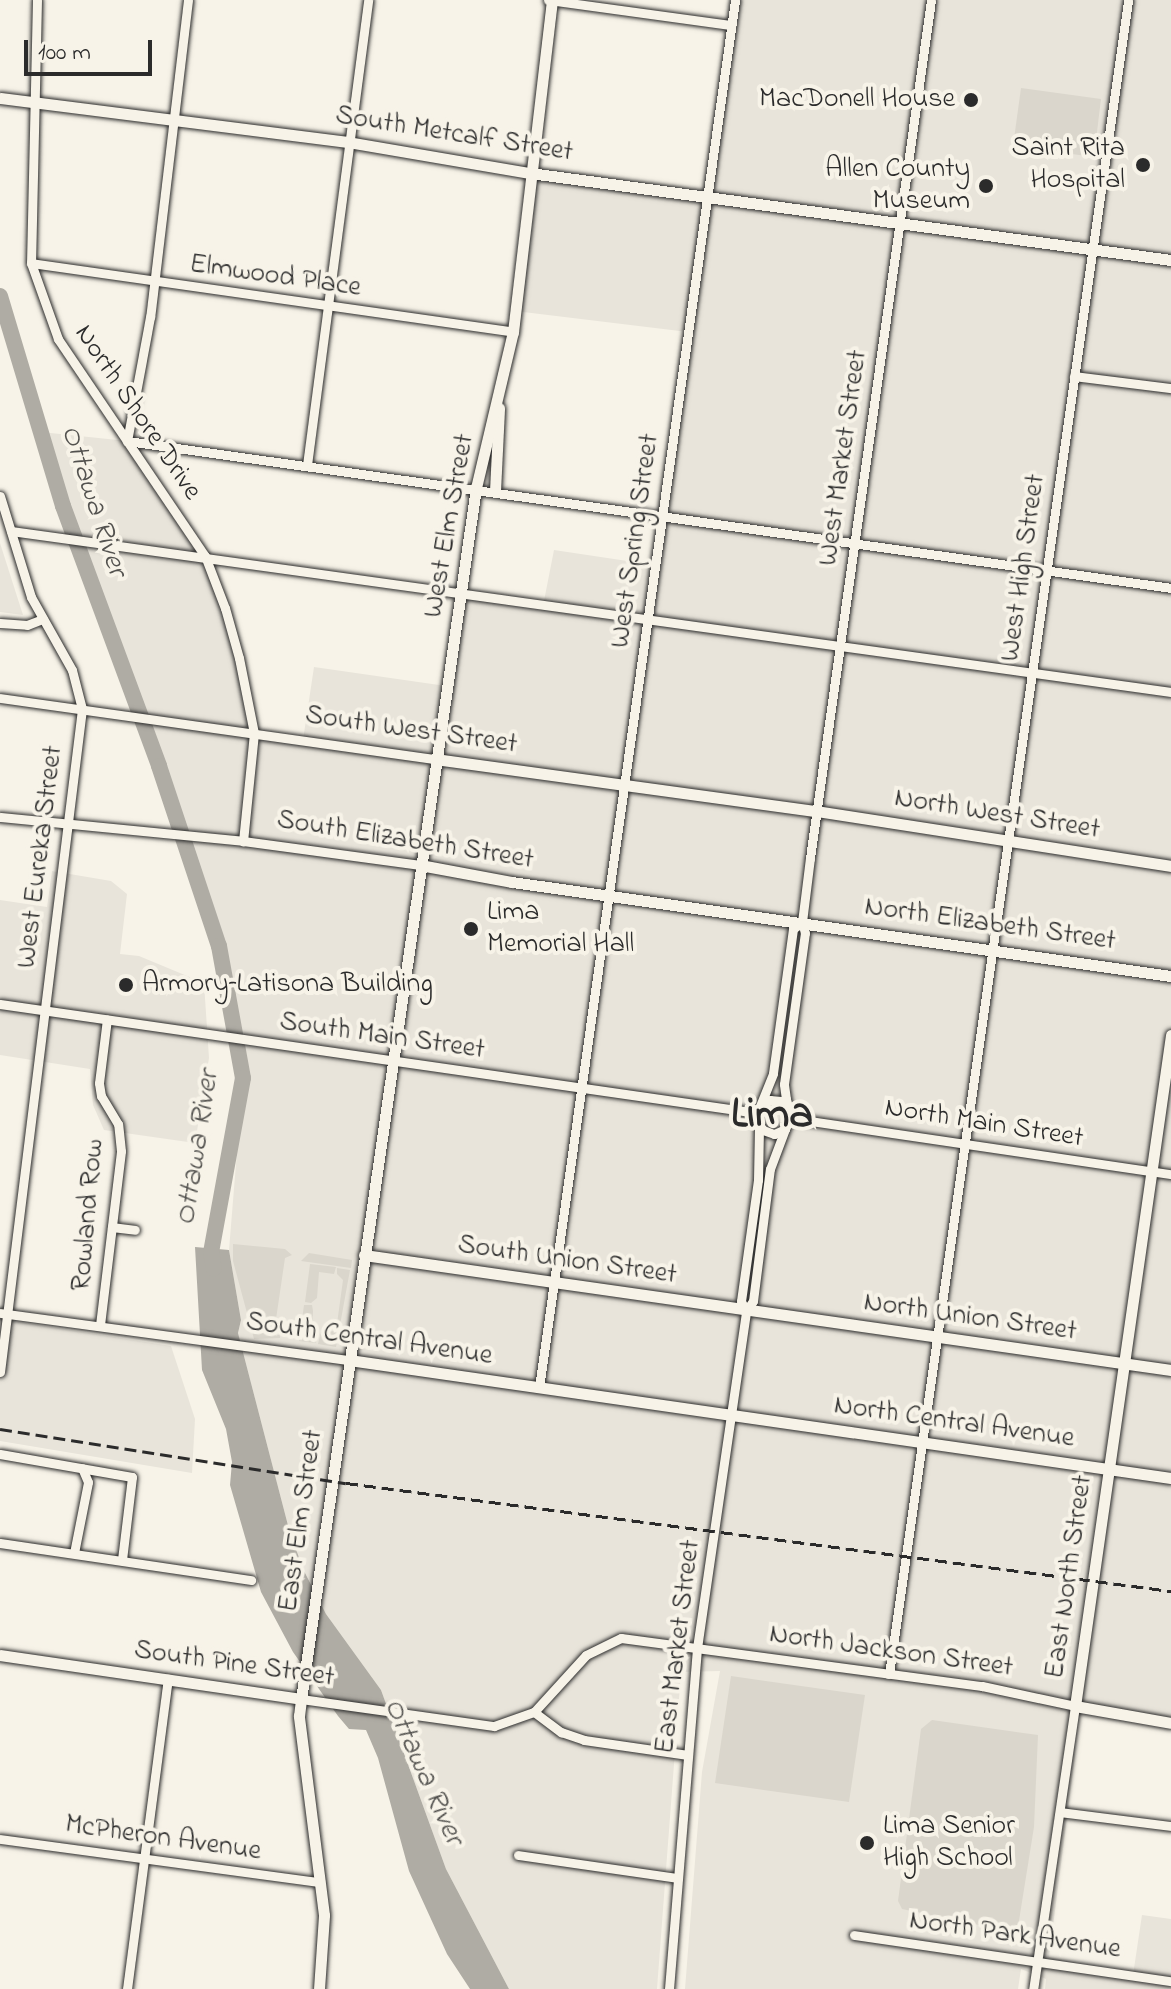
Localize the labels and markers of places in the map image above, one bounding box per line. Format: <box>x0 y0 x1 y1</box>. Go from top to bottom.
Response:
place label: MacDonell House <box>759 83 955 117</box>
marker: MacDonell House <box>962 91 980 109</box>
place label: Saint Rita Hospital <box>1012 132 1125 198</box>
place label: Allen County Museum <box>825 153 970 219</box>
marker: Saint Rita Hospital <box>1132 154 1154 176</box>
marker: Allen County Museum <box>977 177 995 195</box>
place label: Lima Memorial Hall <box>487 896 634 962</box>
marker: Lima Memorial Hall <box>462 920 480 938</box>
place label: Armory–Latisona Building <box>142 968 433 1002</box>
marker: Armory–Latisona Building <box>117 976 135 994</box>
place label: Lima Senior High School <box>883 1810 1015 1876</box>
marker: Lima Senior High School <box>858 1834 876 1852</box>

